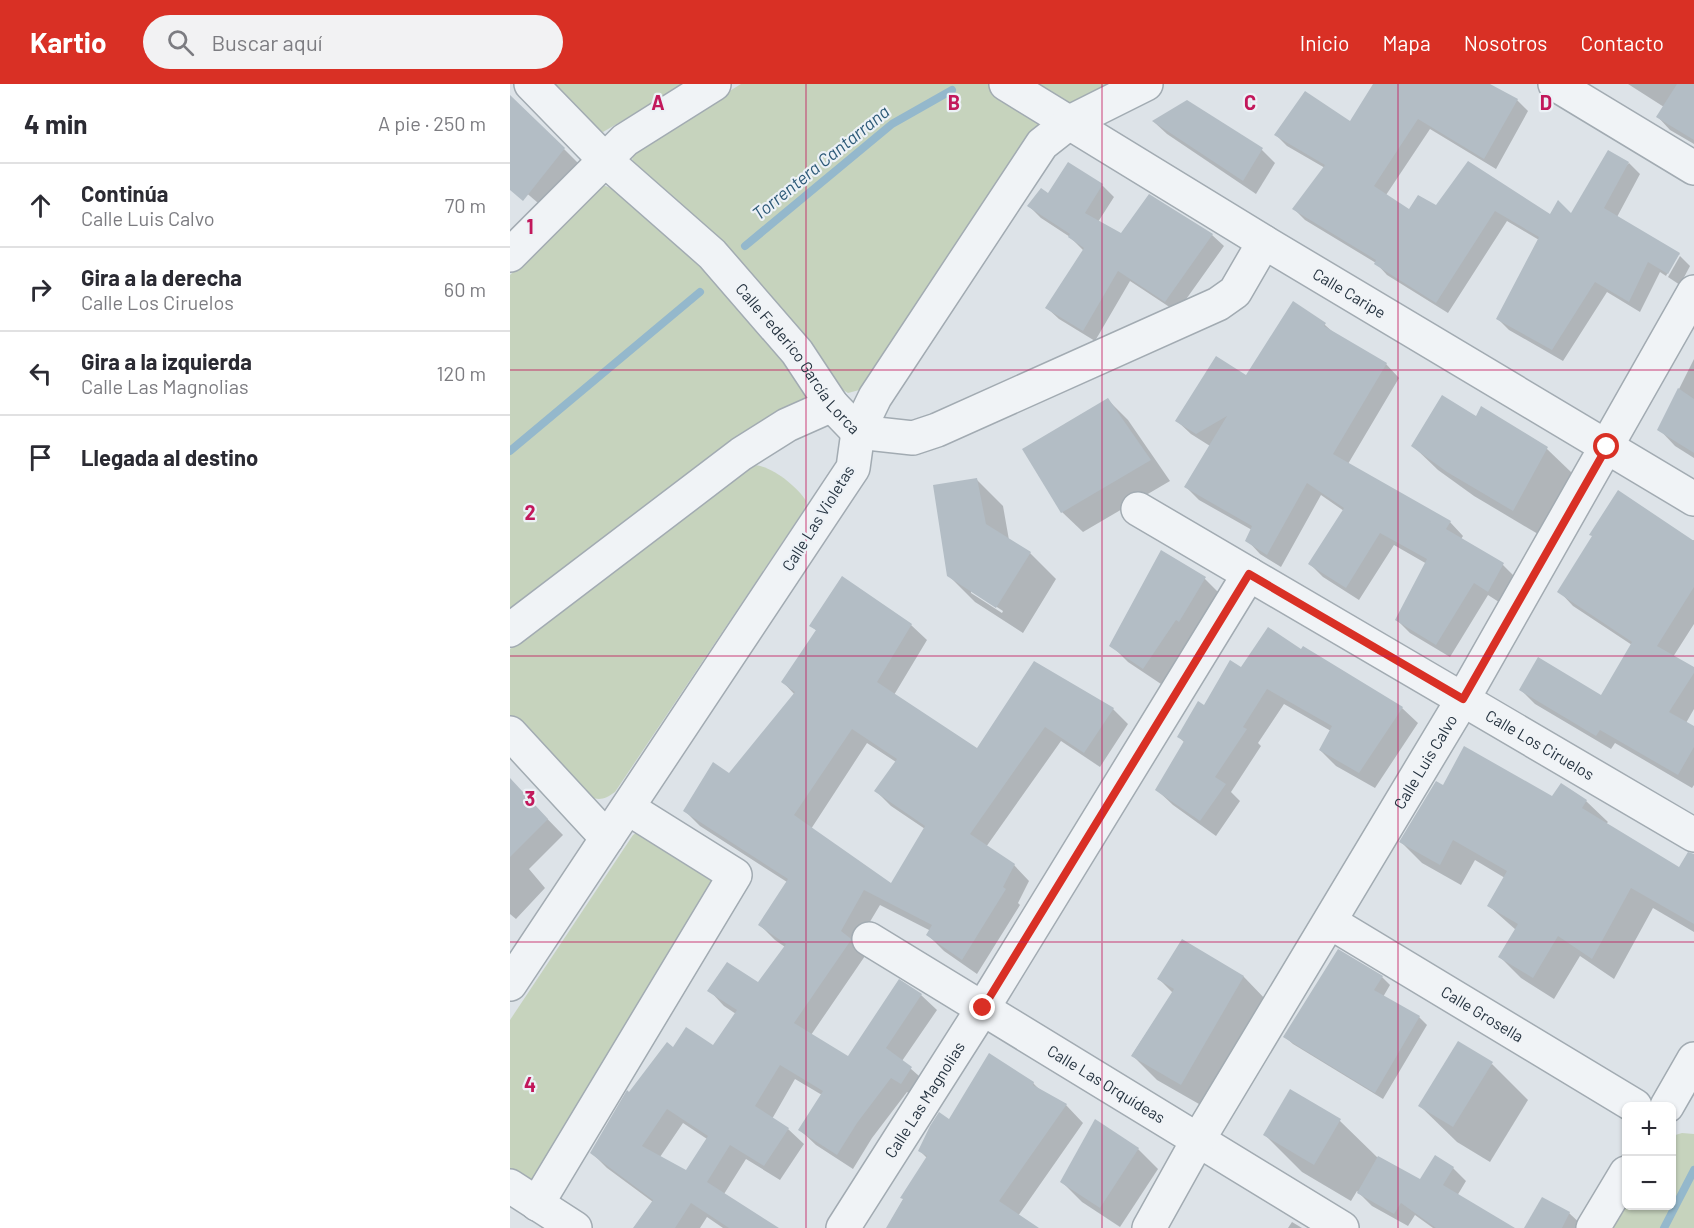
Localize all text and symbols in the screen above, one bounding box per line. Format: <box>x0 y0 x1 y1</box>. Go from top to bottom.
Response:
search box <box>143 15 563 69</box>
text: Kartio <box>30 25 107 59</box>
icon: search <box>164 26 197 59</box>
text: Buscar aquí <box>212 29 322 55</box>
text: Inicio <box>1300 30 1350 55</box>
text: Mapa <box>1383 30 1431 55</box>
text: Nosotros <box>1464 30 1547 55</box>
text: Contacto <box>1580 30 1664 55</box>
text: A <box>651 90 665 114</box>
text: B <box>948 90 960 114</box>
text: C <box>1244 90 1256 114</box>
text: D <box>1540 90 1552 114</box>
water label: Torrentera Cantarrana <box>747 100 893 224</box>
text: 4 min <box>24 108 88 139</box>
text: A pie · 250 m <box>378 111 486 135</box>
text: Continúa <box>81 180 168 206</box>
icon: ahead <box>24 189 57 222</box>
text: 70 m <box>445 193 486 217</box>
text: Calle Luis Calvo <box>81 206 215 230</box>
text: 1 <box>526 214 534 238</box>
street label: Calle Caripe <box>1310 263 1390 322</box>
text: Gira a la derecha <box>81 264 242 290</box>
icon: right <box>24 273 57 306</box>
text: 60 m <box>444 277 486 301</box>
street label: Calle Federico García Lorca <box>732 279 864 437</box>
text: Calle Los Ciruelos <box>81 290 234 314</box>
text: Gira a la izquierda <box>81 348 252 374</box>
icon: left <box>24 357 57 390</box>
text: 120 m <box>436 361 486 385</box>
text: Calle Las Magnolias <box>81 374 249 398</box>
route start <box>1593 433 1619 459</box>
icon: arrive <box>24 441 57 474</box>
text: Llegada al destino <box>81 444 258 470</box>
street label: Calle Las Violetas <box>777 461 858 574</box>
text: 2 <box>524 500 536 524</box>
street label: Calle Los Ciruelos <box>1483 705 1598 783</box>
street label: Calle Luis Calvo <box>1389 711 1461 812</box>
text: 3 <box>525 786 535 810</box>
street label: Calle Grosella <box>1438 981 1527 1046</box>
route end <box>969 994 995 1020</box>
street label: Calle Las Magnolias <box>880 1038 968 1161</box>
street label: Calle Las Orquídeas <box>1044 1040 1169 1127</box>
text: 4 <box>524 1072 536 1096</box>
map controls <box>1622 1102 1676 1210</box>
button: + <box>1622 1102 1676 1156</box>
button: − <box>1622 1156 1676 1210</box>

